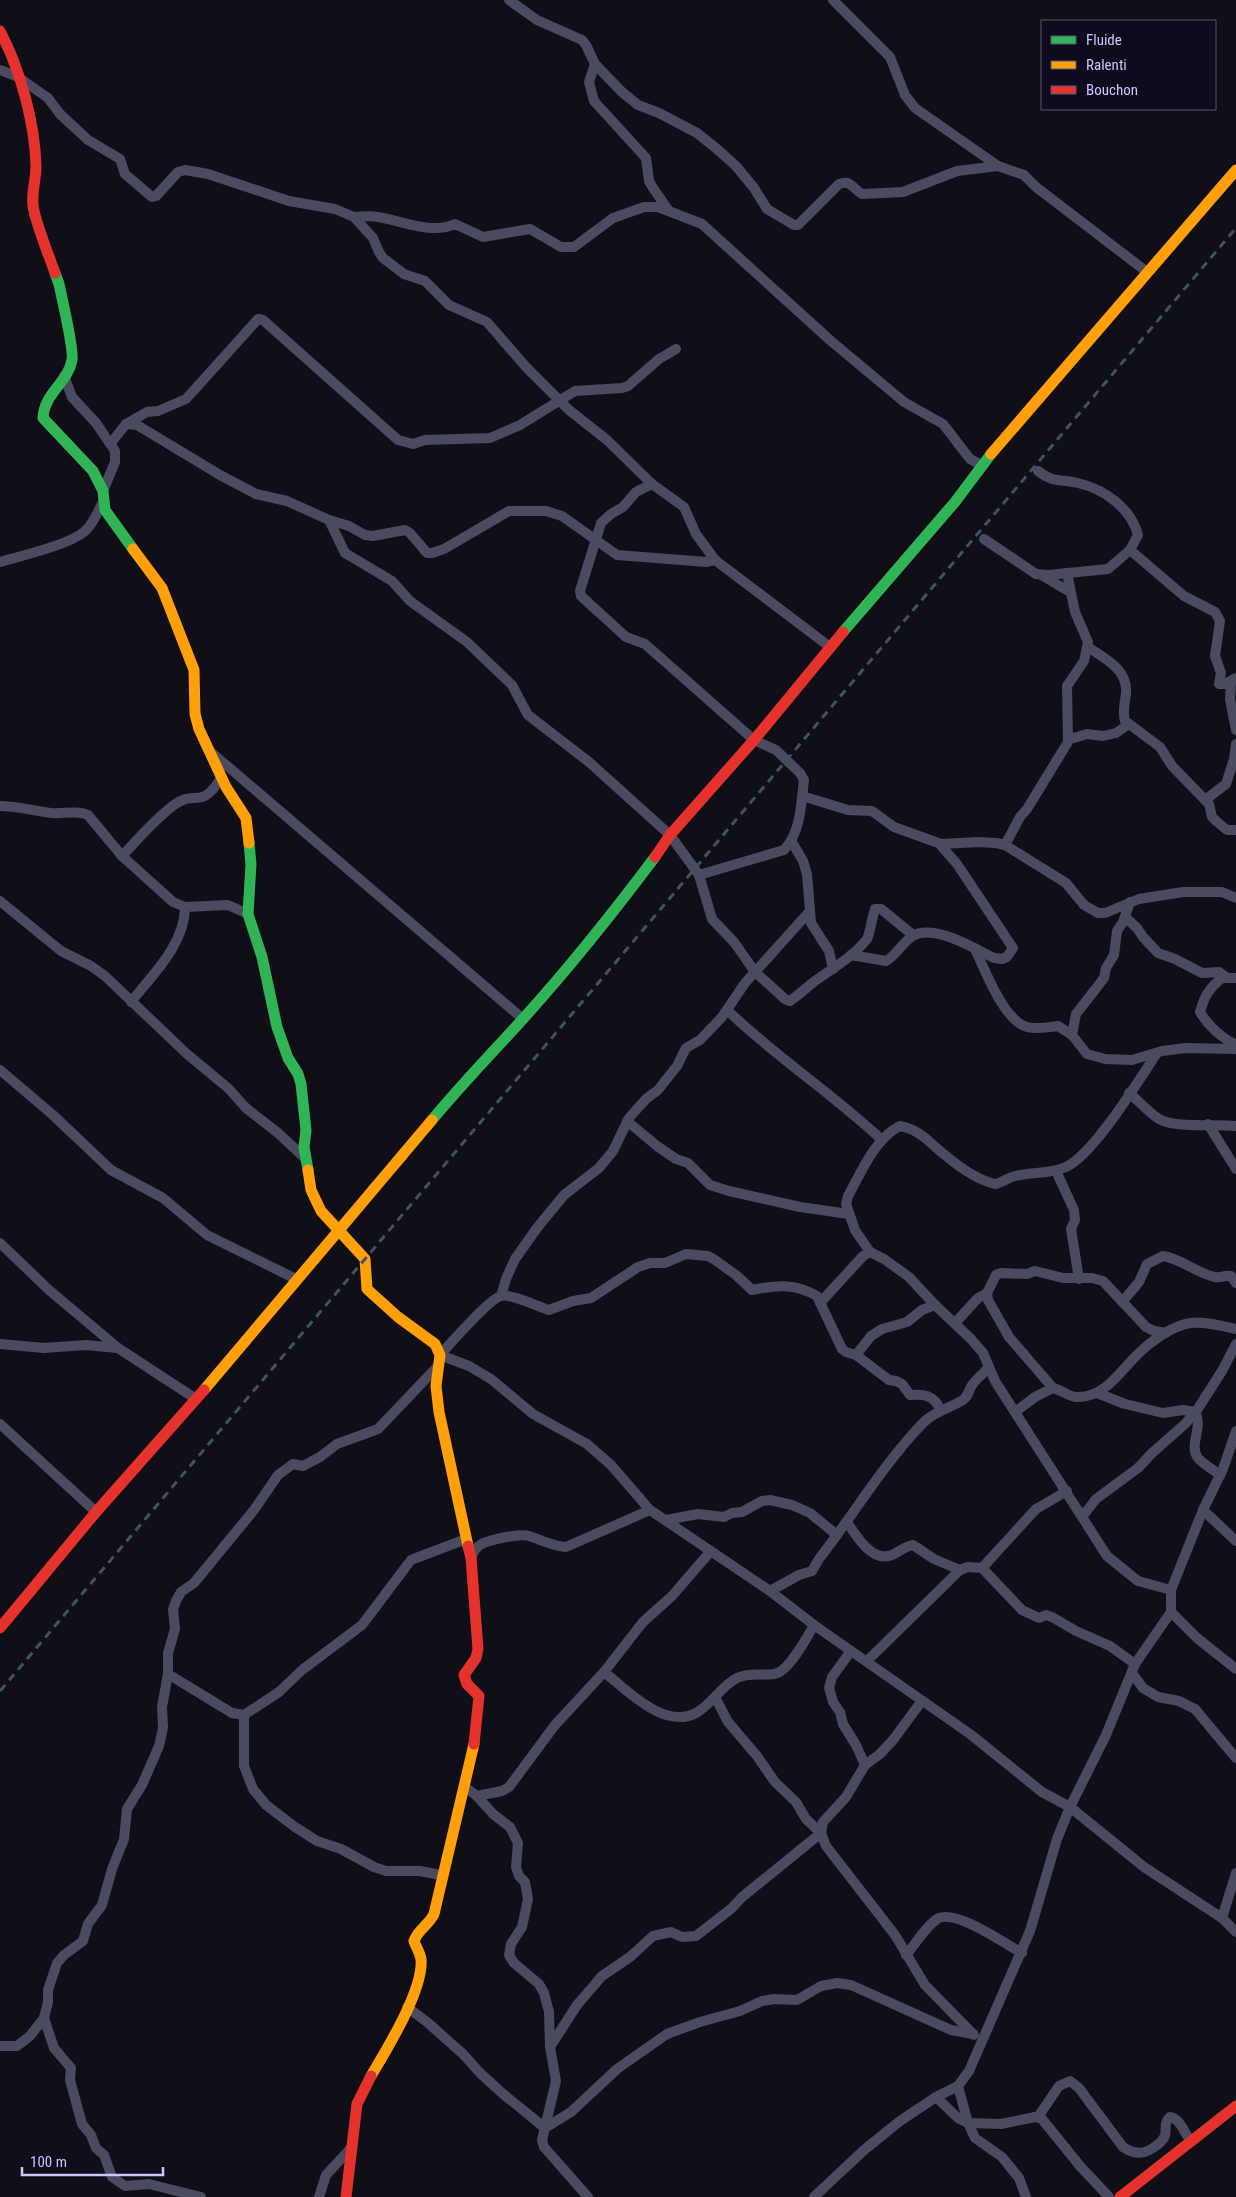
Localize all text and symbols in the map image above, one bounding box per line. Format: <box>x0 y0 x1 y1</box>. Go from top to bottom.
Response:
legend <box>1041 20 1216 110</box>
text: Fluide <box>1086 31 1122 49</box>
text: Ralenti <box>1086 56 1127 74</box>
text: Bouchon <box>1086 81 1138 99</box>
scale bar <box>22 2144 164 2176</box>
text: 100 m <box>30 2153 67 2171</box>

